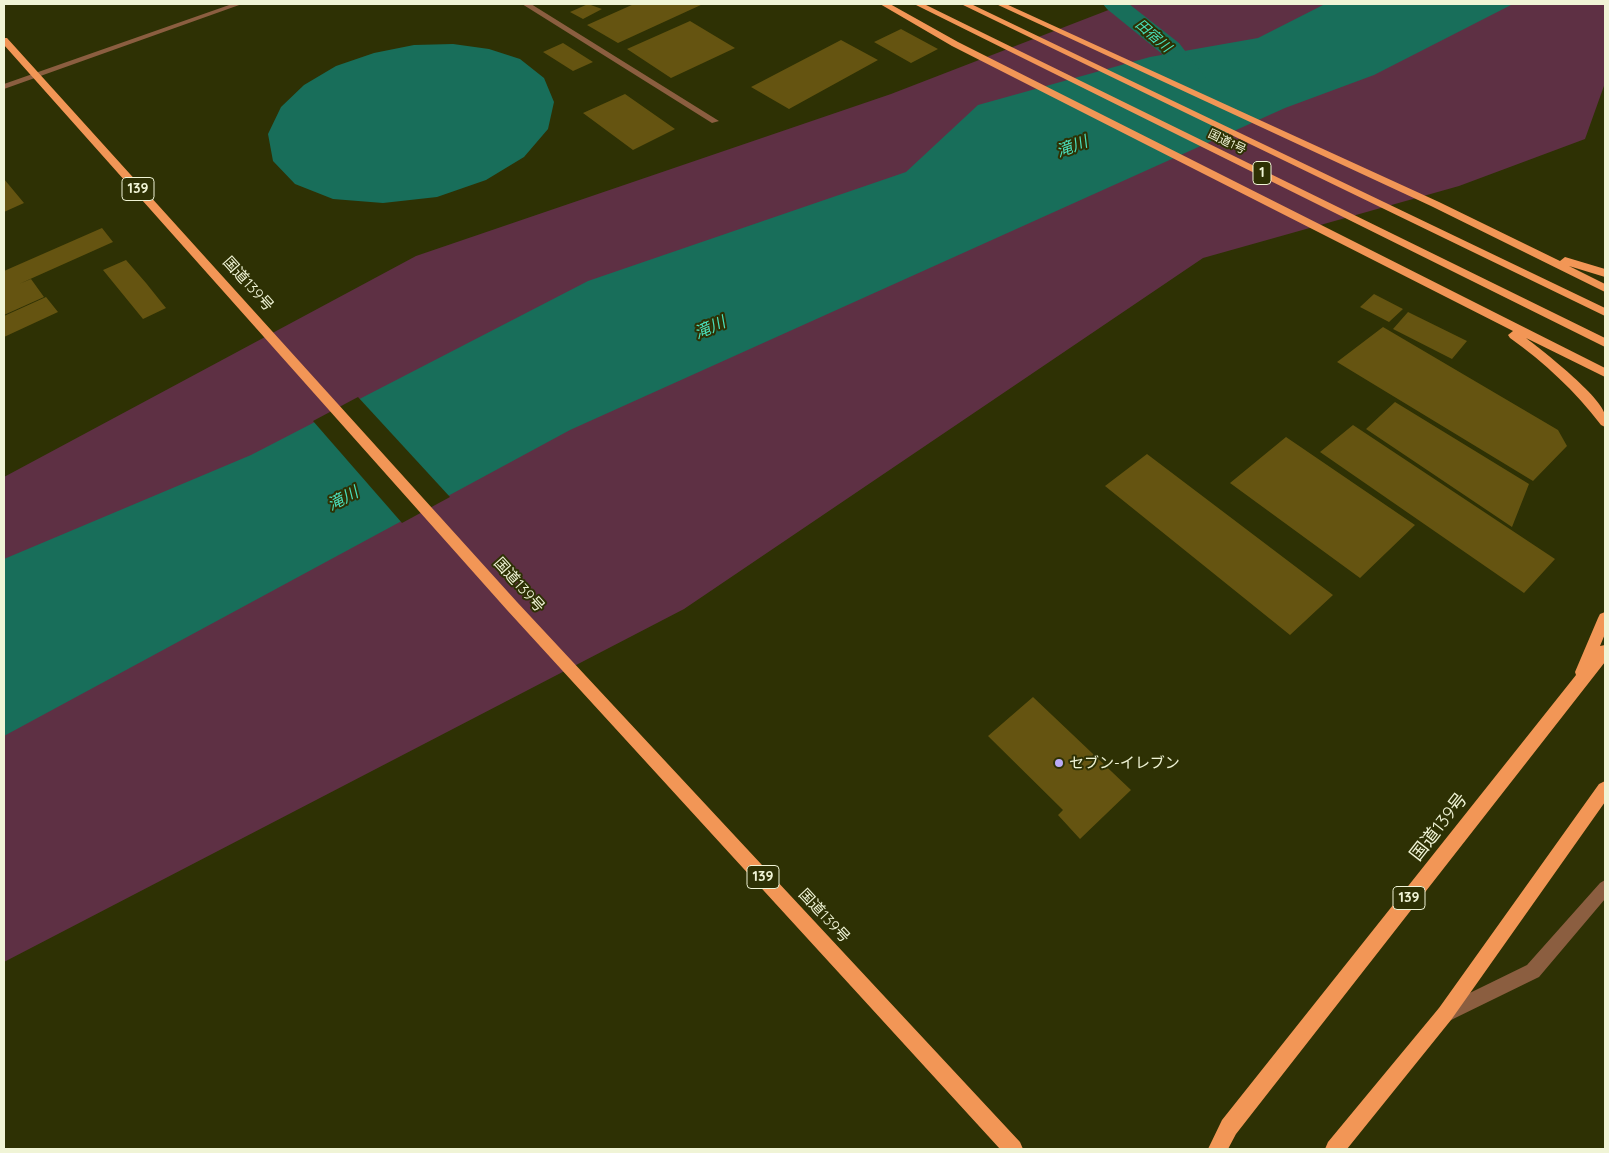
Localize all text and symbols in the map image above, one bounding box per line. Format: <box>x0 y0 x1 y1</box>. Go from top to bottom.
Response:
water label: 田宿川 <box>1132 16 1174 56</box>
street label: 国道1号 <box>1206 127 1248 157</box>
water label: 滝川 <box>1054 132 1090 162</box>
road number: 1 <box>1253 162 1271 184</box>
road number: 139 <box>122 178 154 200</box>
street label: 国道139号 <box>219 253 277 315</box>
water label: 滝川 <box>691 313 729 343</box>
water label: 滝川 <box>324 483 362 515</box>
street label: 国道139号 <box>490 554 548 616</box>
place label: セブン-イレブン <box>1069 754 1180 772</box>
marker: セブン-イレブン <box>1053 757 1065 769</box>
street label: 国道139号 <box>1406 789 1472 865</box>
road number: 139 <box>747 866 779 889</box>
street label: 国道139号 <box>795 885 853 947</box>
road number: 139 <box>1393 886 1425 910</box>

